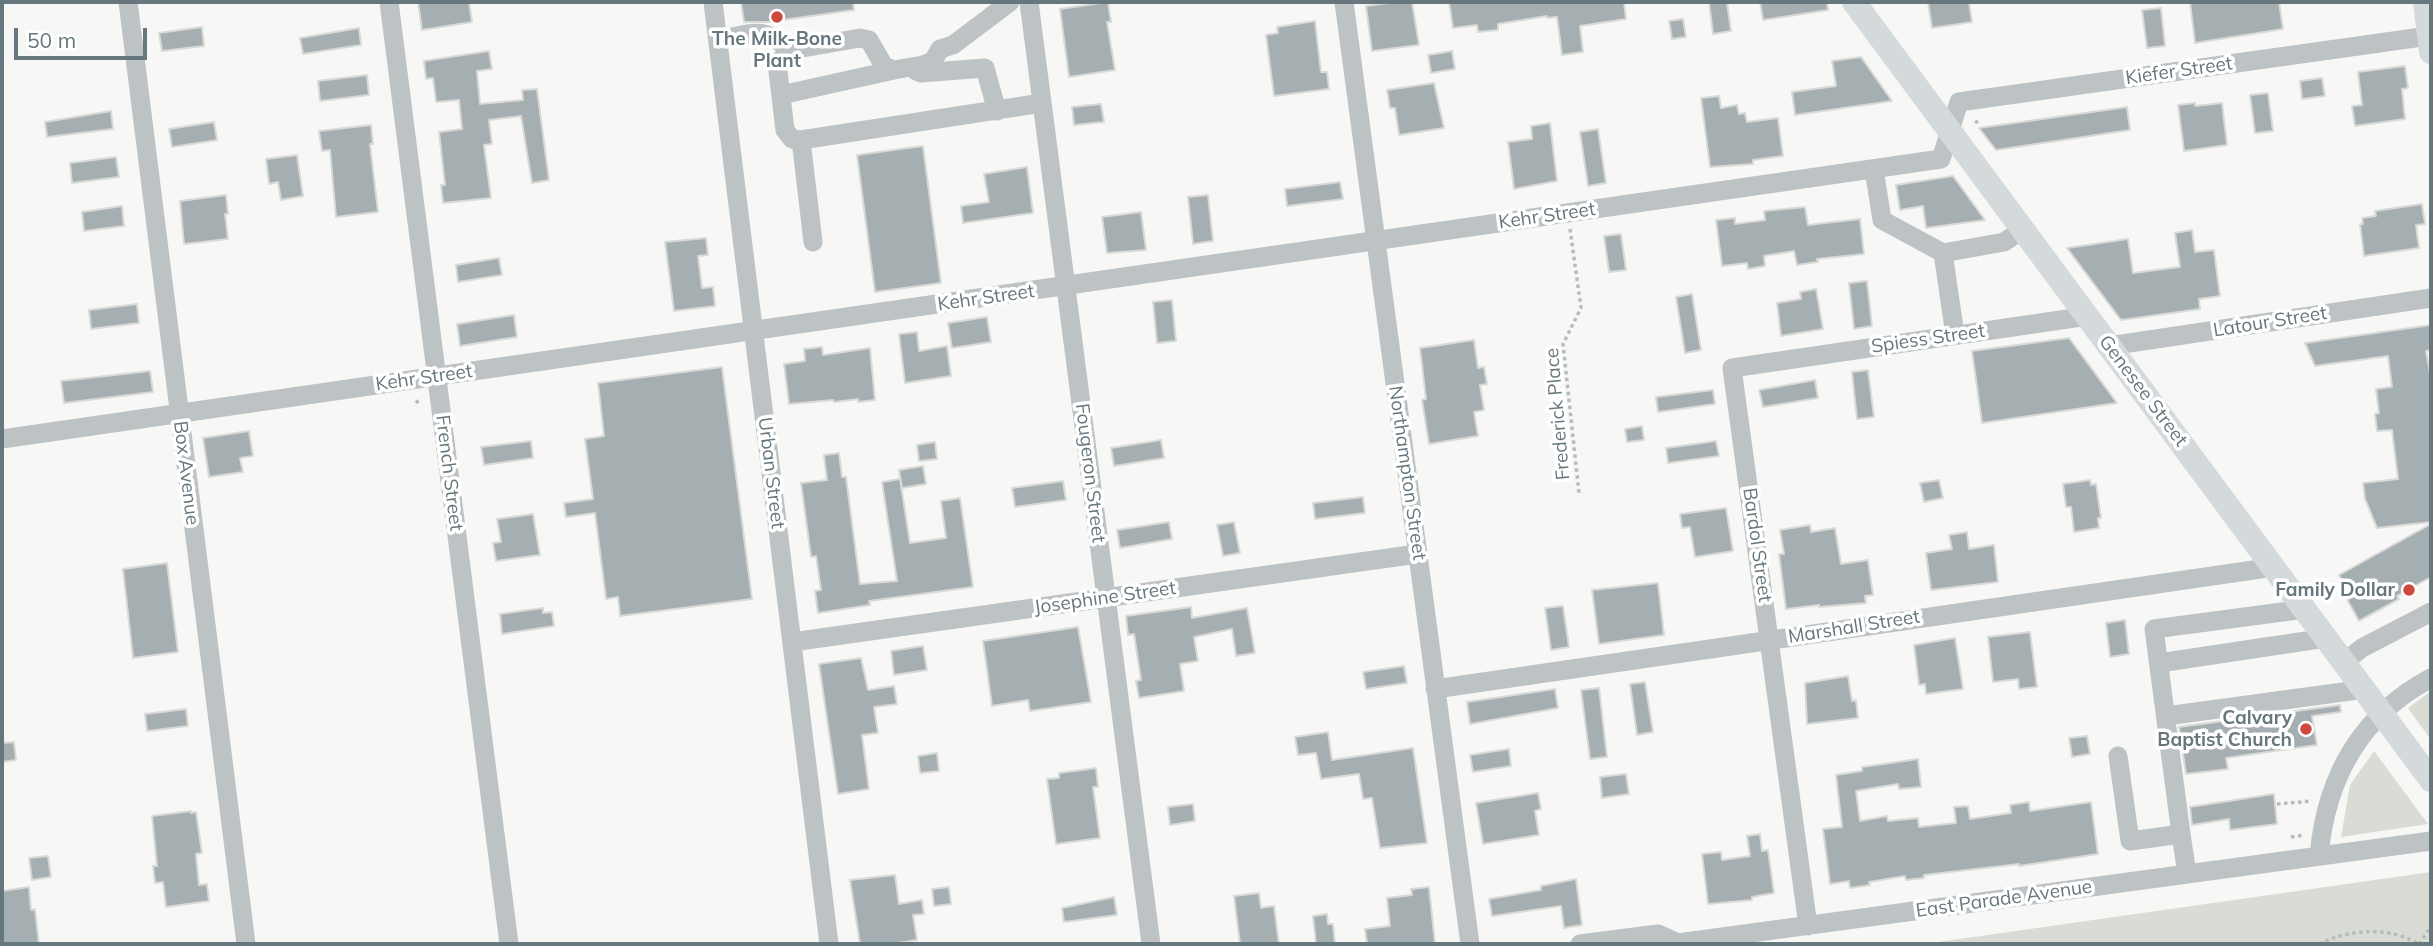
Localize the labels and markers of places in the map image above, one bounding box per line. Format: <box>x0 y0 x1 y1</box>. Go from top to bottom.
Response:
marker: The Milk-Bone Plant <box>769 9 785 25</box>
place label: The Milk-Bone Plant <box>712 28 842 72</box>
place label: Family Dollar <box>2275 579 2395 601</box>
marker: Family Dollar <box>2401 582 2417 598</box>
place label: Calvary Baptist Church <box>2157 707 2292 751</box>
marker: Calvary Baptist Church <box>2298 721 2314 737</box>

